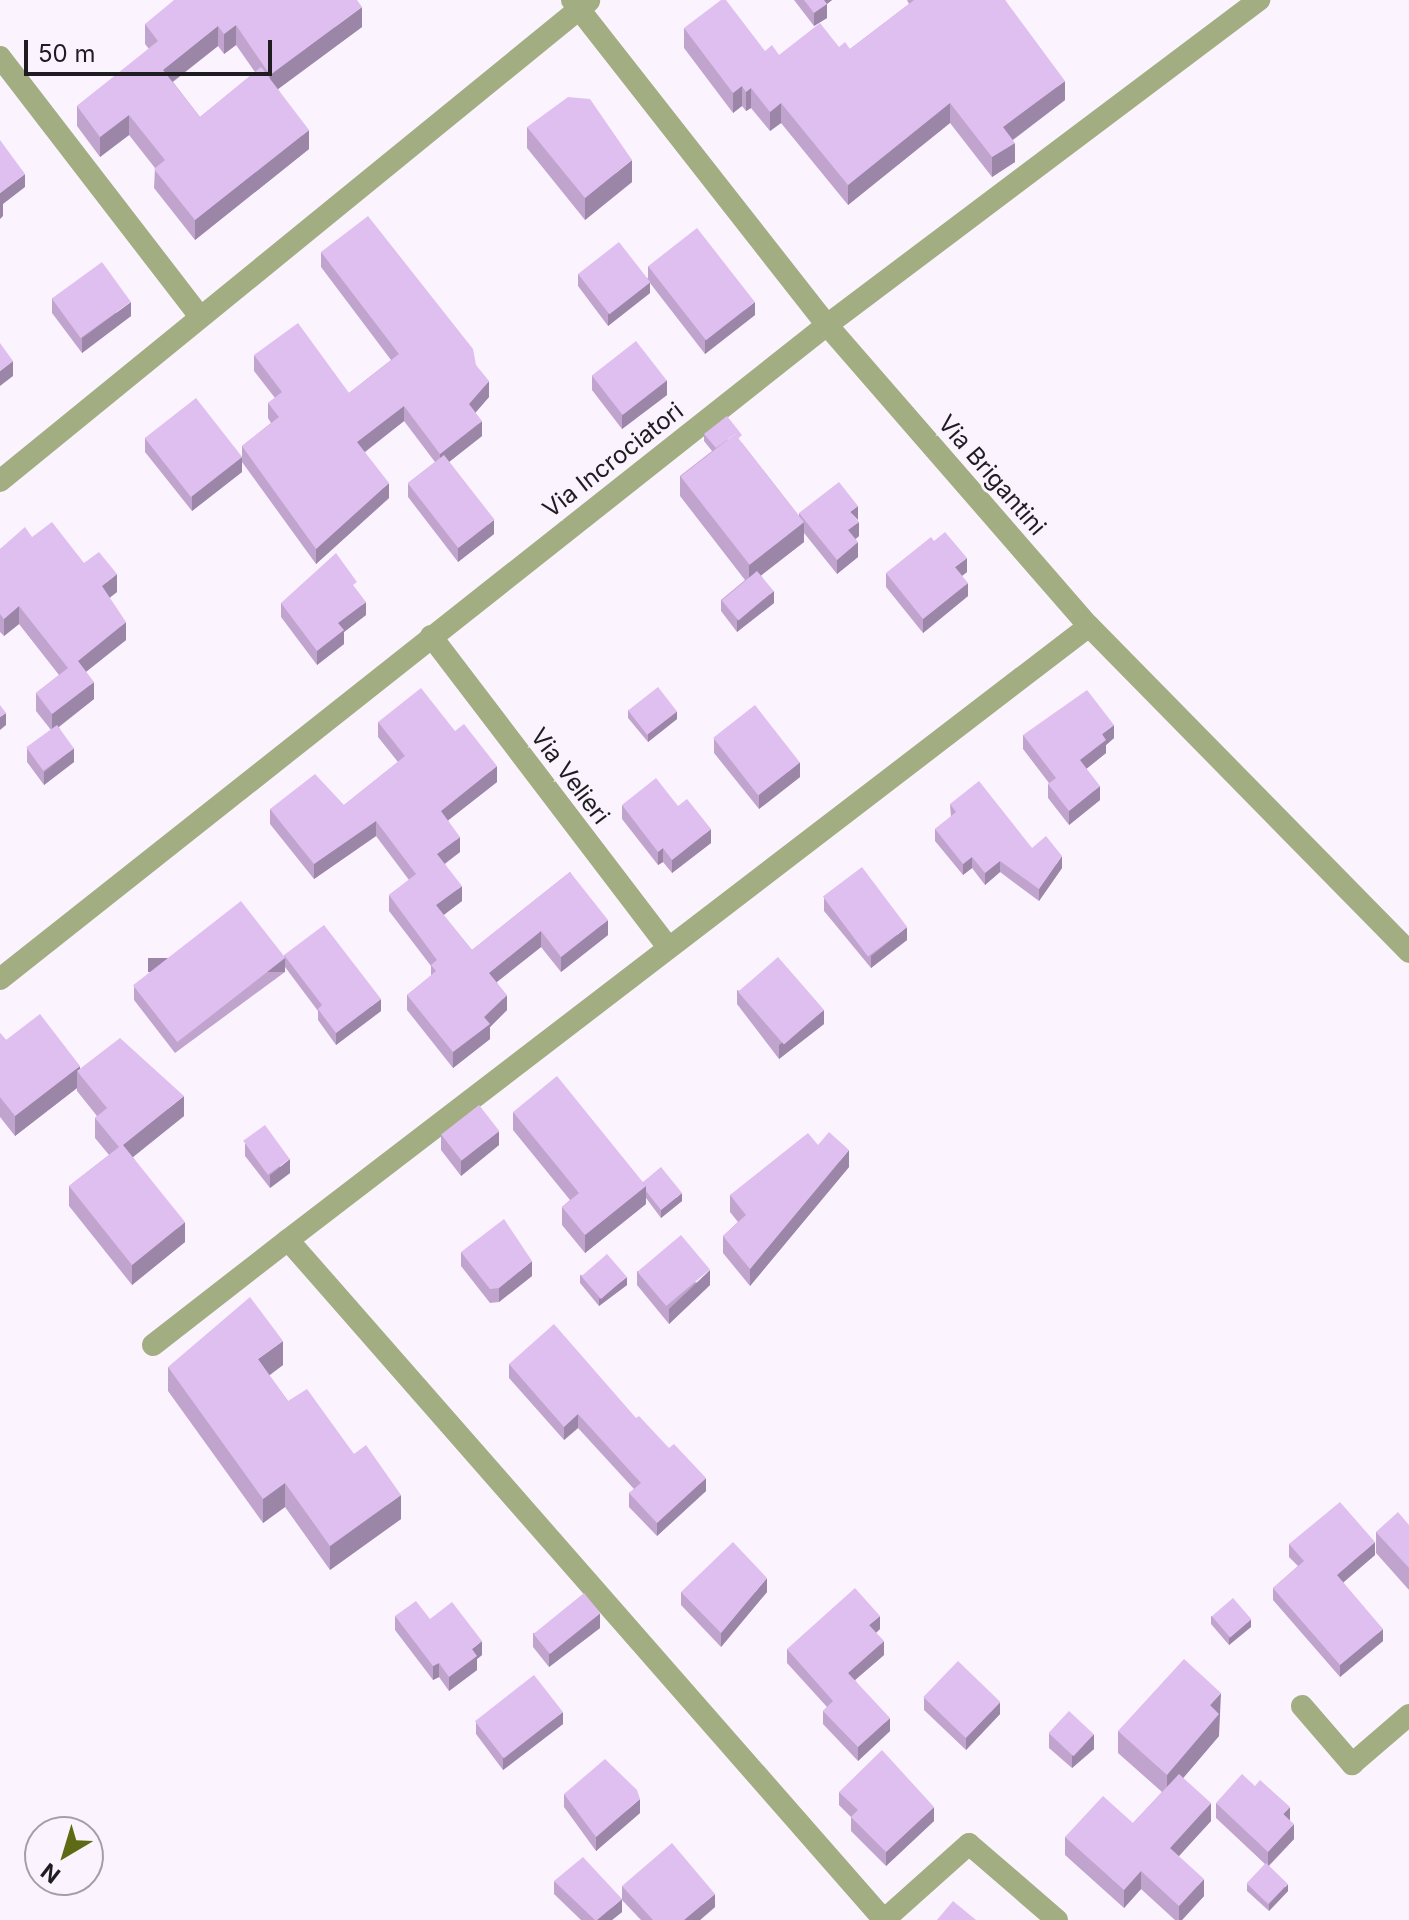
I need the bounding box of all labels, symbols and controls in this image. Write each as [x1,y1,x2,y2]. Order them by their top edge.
scale bar [28,24,276,74]
text: 50 m [38,39,96,68]
street label: Via Incrociatori [537,396,689,524]
street label: Via Brigantini [932,409,1052,541]
street label: Via Velieri [525,722,615,830]
north arrow [24,1816,104,1896]
text: N [36,1858,65,1889]

